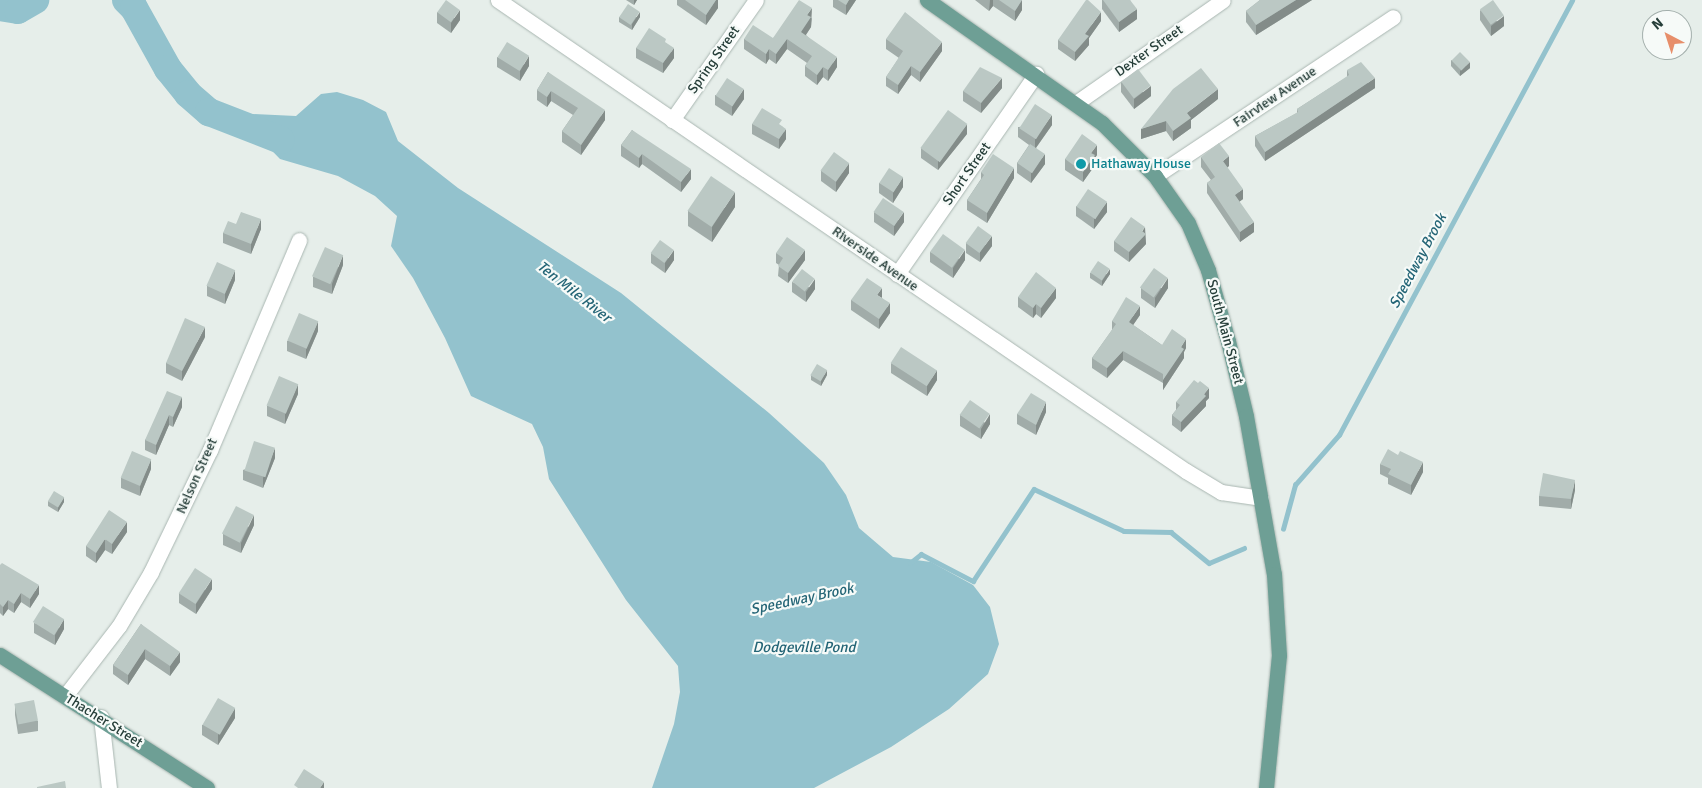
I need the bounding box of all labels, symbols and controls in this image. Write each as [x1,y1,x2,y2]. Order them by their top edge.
north arrow [1642,10,1692,60]
text: N [1648,14,1667,34]
street label: Dexter Street [1112,21,1186,81]
street label: Spring Street [684,23,744,97]
street label: Fairview Avenue [1230,63,1320,131]
street label: Short Street [939,139,995,209]
place label: Hathaway House [1091,156,1191,172]
marker: Hathaway House [1075,158,1087,170]
water label: Speedway Brook [1385,210,1451,312]
street label: Riverside Avenue [829,223,921,295]
water label: Ten Mile River [533,258,615,326]
street label: South Main Street [1203,278,1247,386]
street label: Nelson Street [173,435,221,517]
water label: Speedway Brook [749,579,855,619]
water label: Dodgeville Pond [753,639,855,657]
street label: Thacher Street [62,691,146,751]

